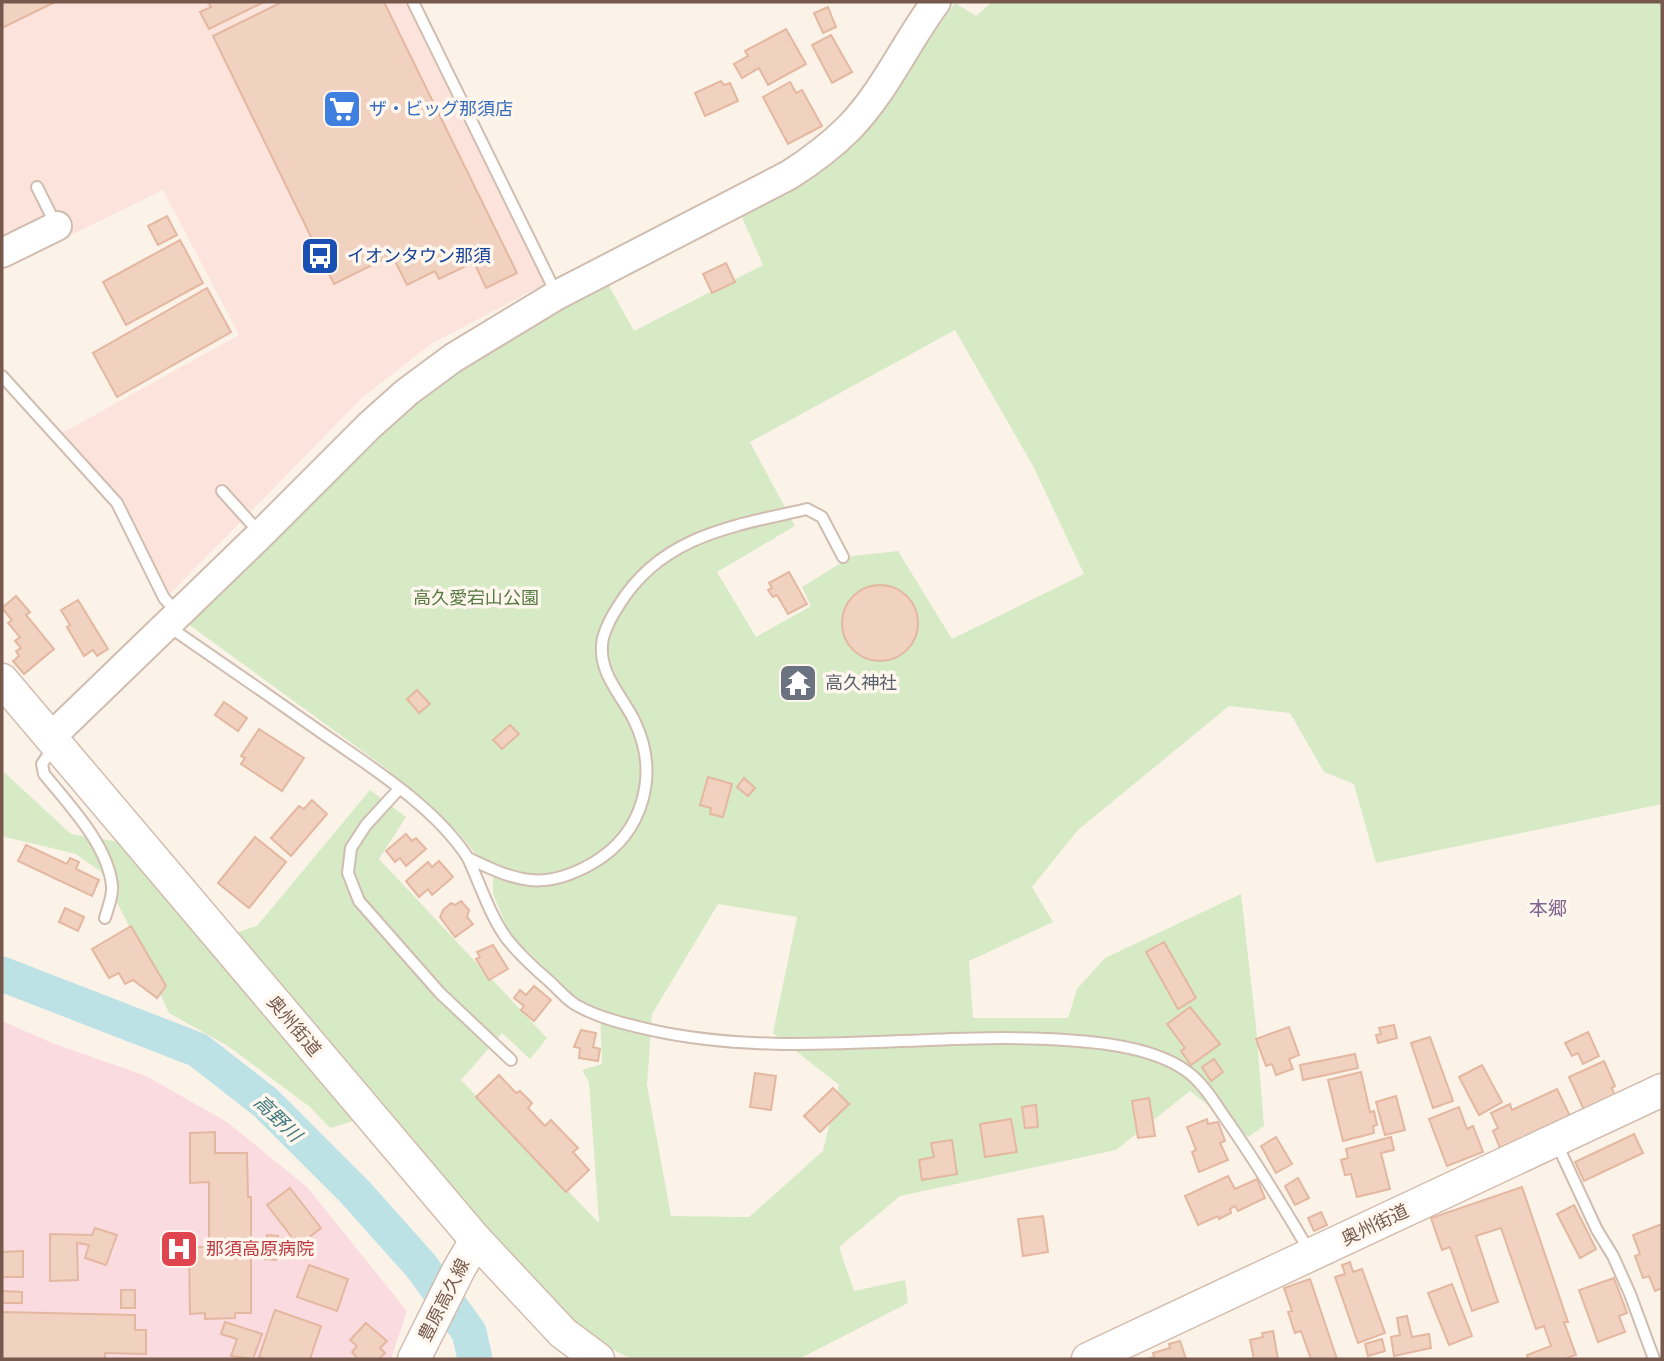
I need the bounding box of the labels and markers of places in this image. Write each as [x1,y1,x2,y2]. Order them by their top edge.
supermarket icon: ザ・ビッグ那須店 [321,88,363,130]
place label: ザ・ビッグ那須店 [369,97,513,121]
bus stop icon: イオンタウン那須 [299,235,341,277]
place label: イオンタウン那須 [347,244,491,268]
temple icon: 高久神社 [777,662,819,704]
place label: 高久神社 [825,671,897,695]
hospital icon: 那須高原病院 [158,1228,200,1270]
place label: 那須高原病院 [206,1237,314,1261]

